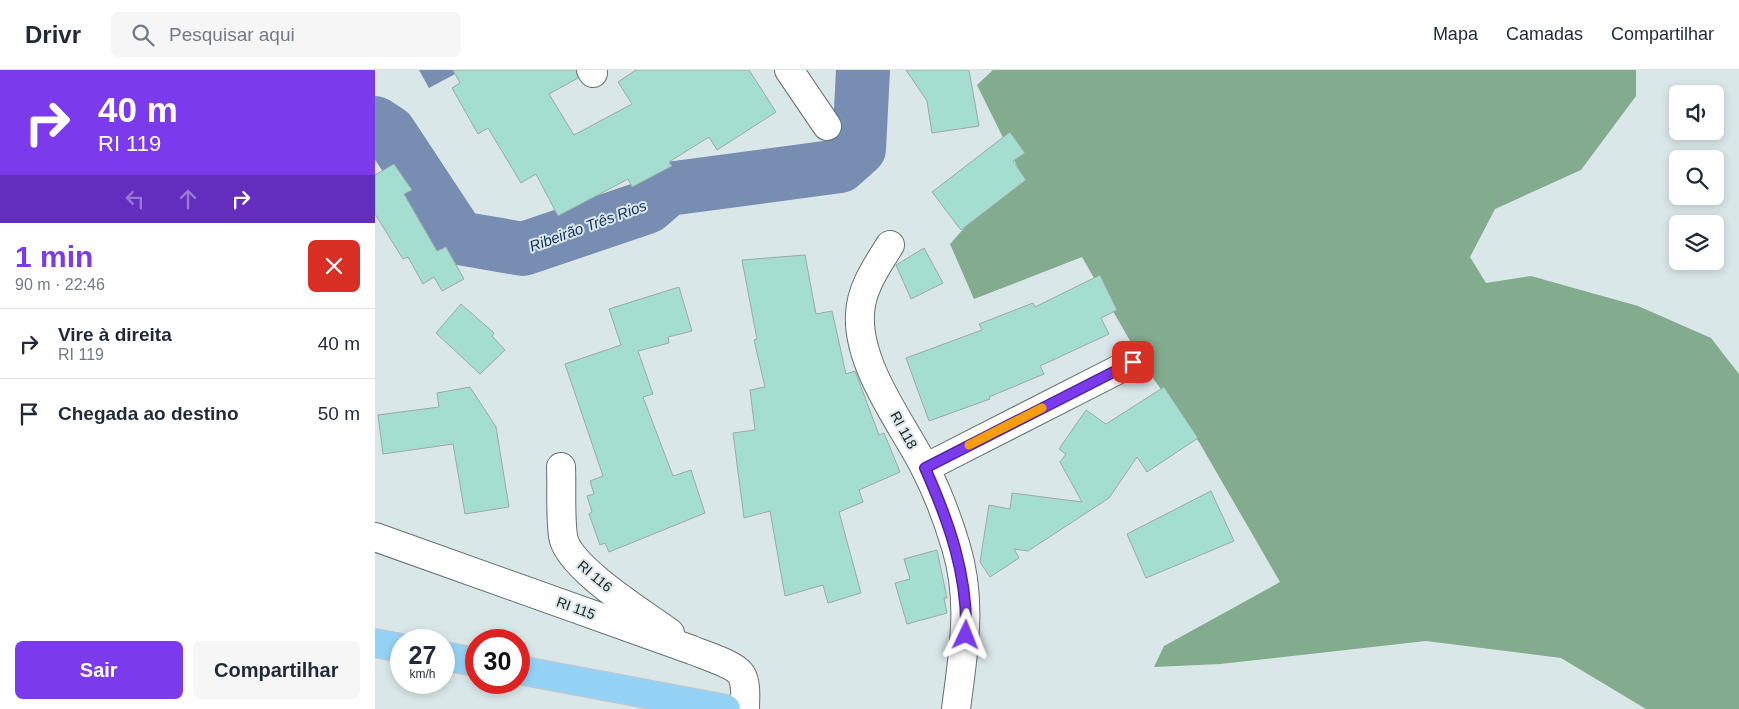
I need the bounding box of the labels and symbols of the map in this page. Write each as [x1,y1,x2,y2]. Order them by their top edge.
water label: Ribeirão Três Rios [527,196,649,255]
pin [1112,341,1154,383]
street label: RI 118 [887,409,921,452]
street label: RI 116 [574,557,616,595]
street label: RI 115 [554,594,598,622]
position arrow [939,608,991,660]
speed limit sign: 30 [465,629,530,694]

